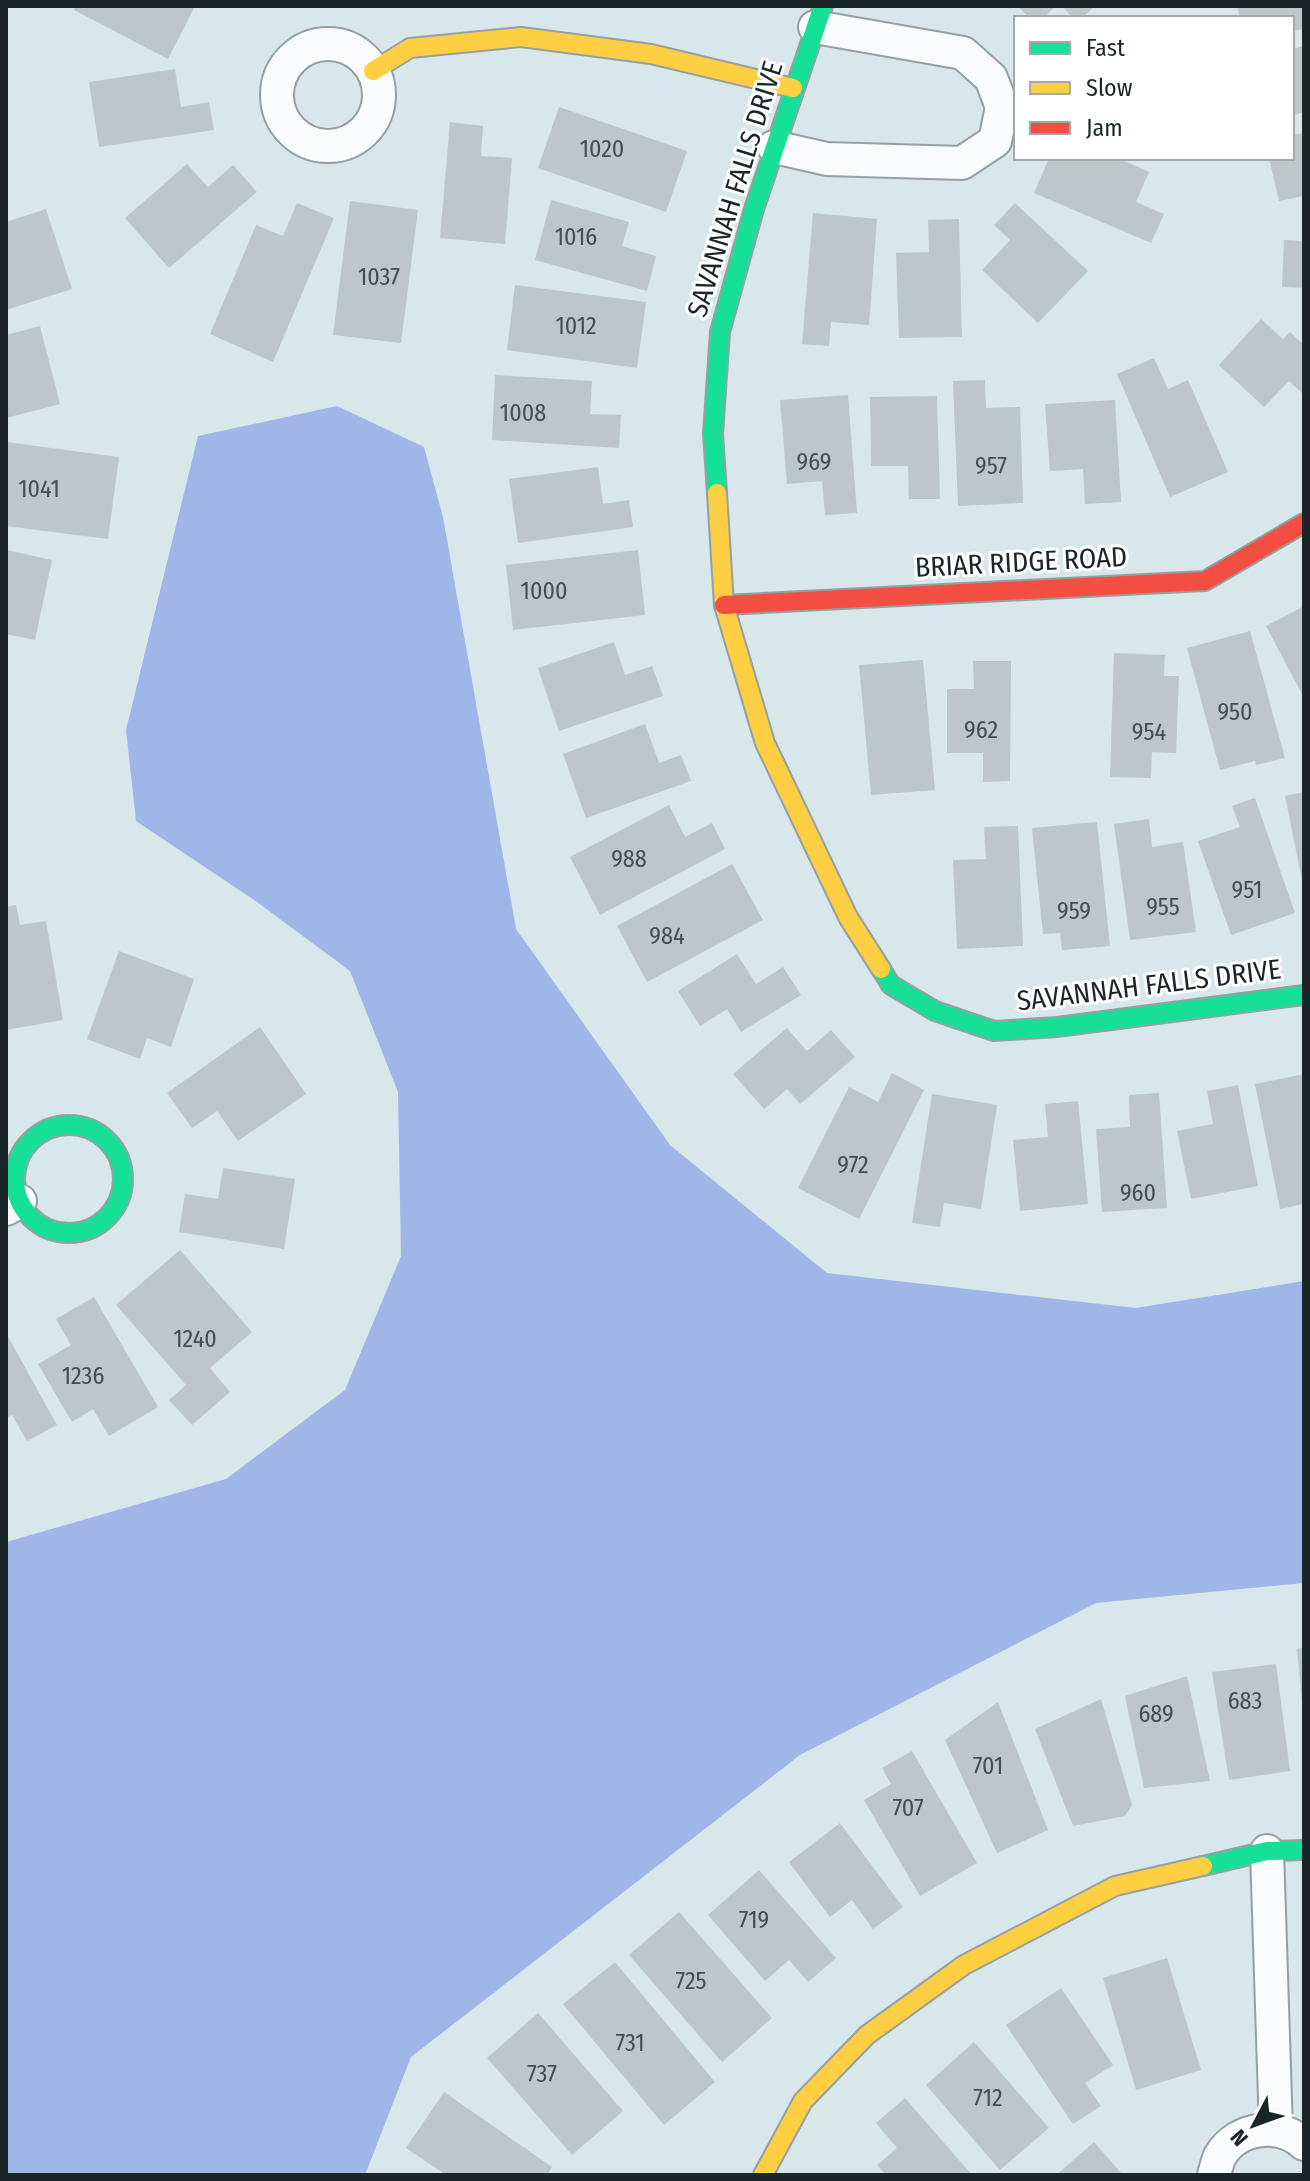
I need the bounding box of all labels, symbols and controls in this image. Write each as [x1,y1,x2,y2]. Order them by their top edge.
legend [1014,16,1294,160]
text: Fast [1086,34,1125,62]
street label: SAVANNAH FALLS DRIVE [680,57,790,321]
text: Slow [1086,74,1133,102]
text: Jam [1086,114,1123,142]
house number: 1020 [580,135,624,163]
house number: 1016 [555,223,597,251]
house number: 1037 [358,263,400,291]
house number: 1012 [555,312,597,340]
house number: 1008 [500,399,546,427]
house number: 969 [797,448,831,476]
house number: 957 [975,452,1007,480]
house number: 1041 [18,475,60,503]
street label: BRIAR RIDGE ROAD [914,540,1128,584]
house number: 1000 [521,577,567,605]
house number: 950 [1217,698,1253,726]
house number: 962 [964,716,998,744]
house number: 954 [1132,718,1166,746]
house number: 988 [611,845,647,873]
house number: 951 [1232,876,1262,904]
house number: 955 [1146,893,1180,921]
house number: 959 [1057,897,1091,925]
house number: 984 [649,922,685,950]
street label: SAVANNAH FALLS DRIVE [1015,952,1283,1018]
house number: 972 [837,1151,869,1179]
house number: 960 [1120,1179,1156,1207]
house number: 1240 [173,1325,217,1353]
house number: 1236 [62,1362,104,1390]
house number: 683 [1228,1687,1262,1715]
house number: 689 [1138,1700,1174,1728]
house number: 701 [973,1752,1003,1780]
house number: 707 [892,1794,924,1822]
house number: 719 [739,1906,769,1934]
house number: 725 [675,1967,707,1995]
house number: 731 [615,2029,645,2057]
house number: 737 [527,2060,557,2088]
house number: 712 [973,2084,1003,2112]
north arrow [1214,2085,1294,2165]
text: N [1225,2124,1254,2152]

